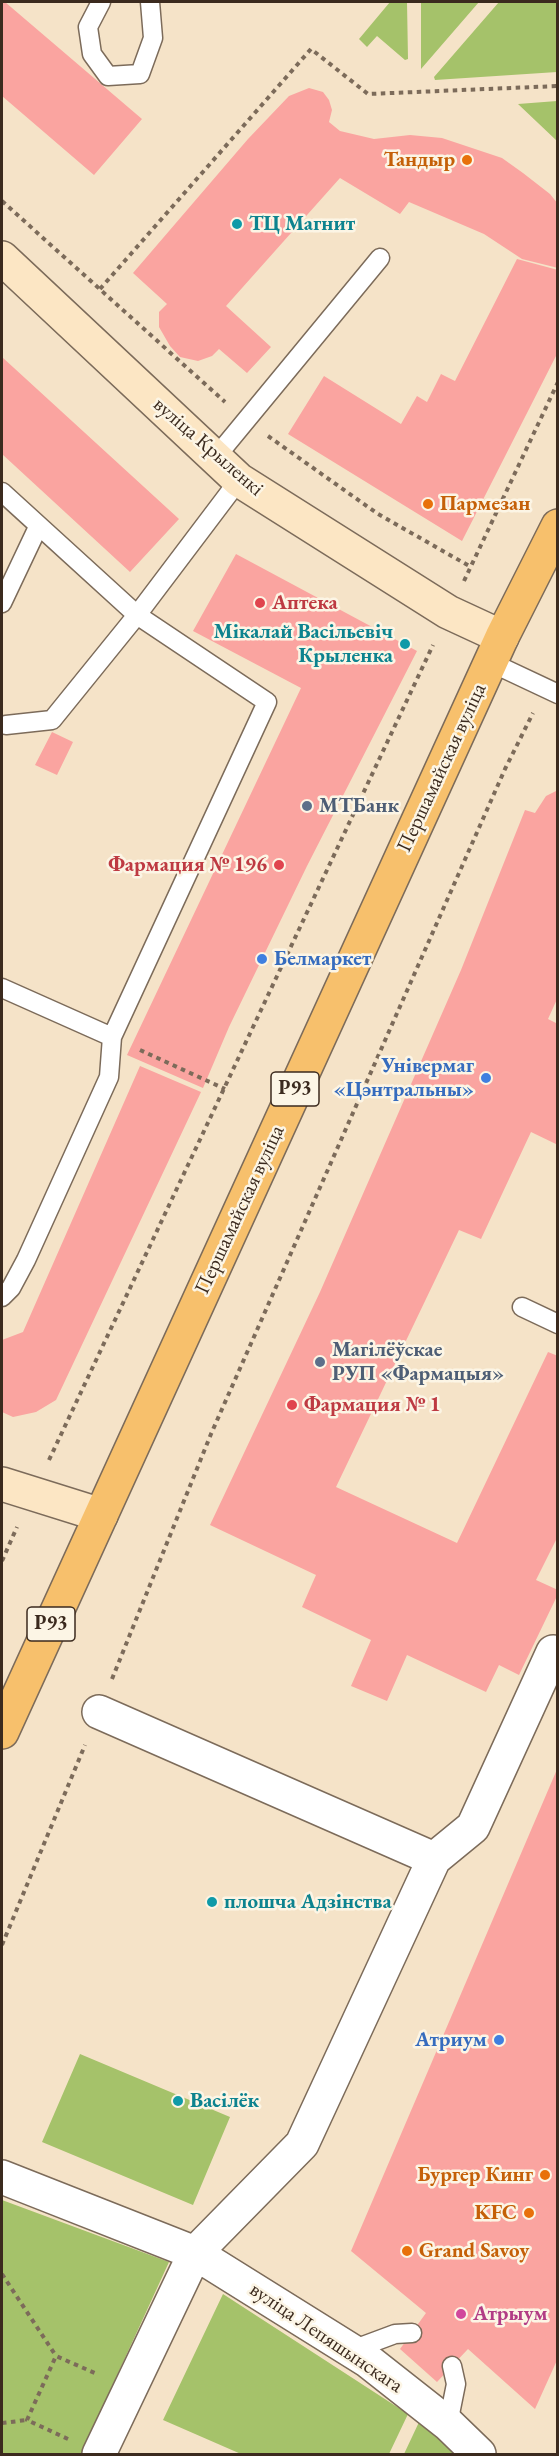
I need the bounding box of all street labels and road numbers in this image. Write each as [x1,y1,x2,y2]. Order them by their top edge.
street label: вуліца Крыленкі [148,392,268,502]
street label: Першамайская вуліца [392,679,492,857]
road number: Р93 [271,1072,319,1106]
street label: Першамайская вуліца [190,1121,290,1299]
road number: Р93 [27,1607,75,1641]
street label: вуліца Лепяшынскага [245,2277,407,2399]

